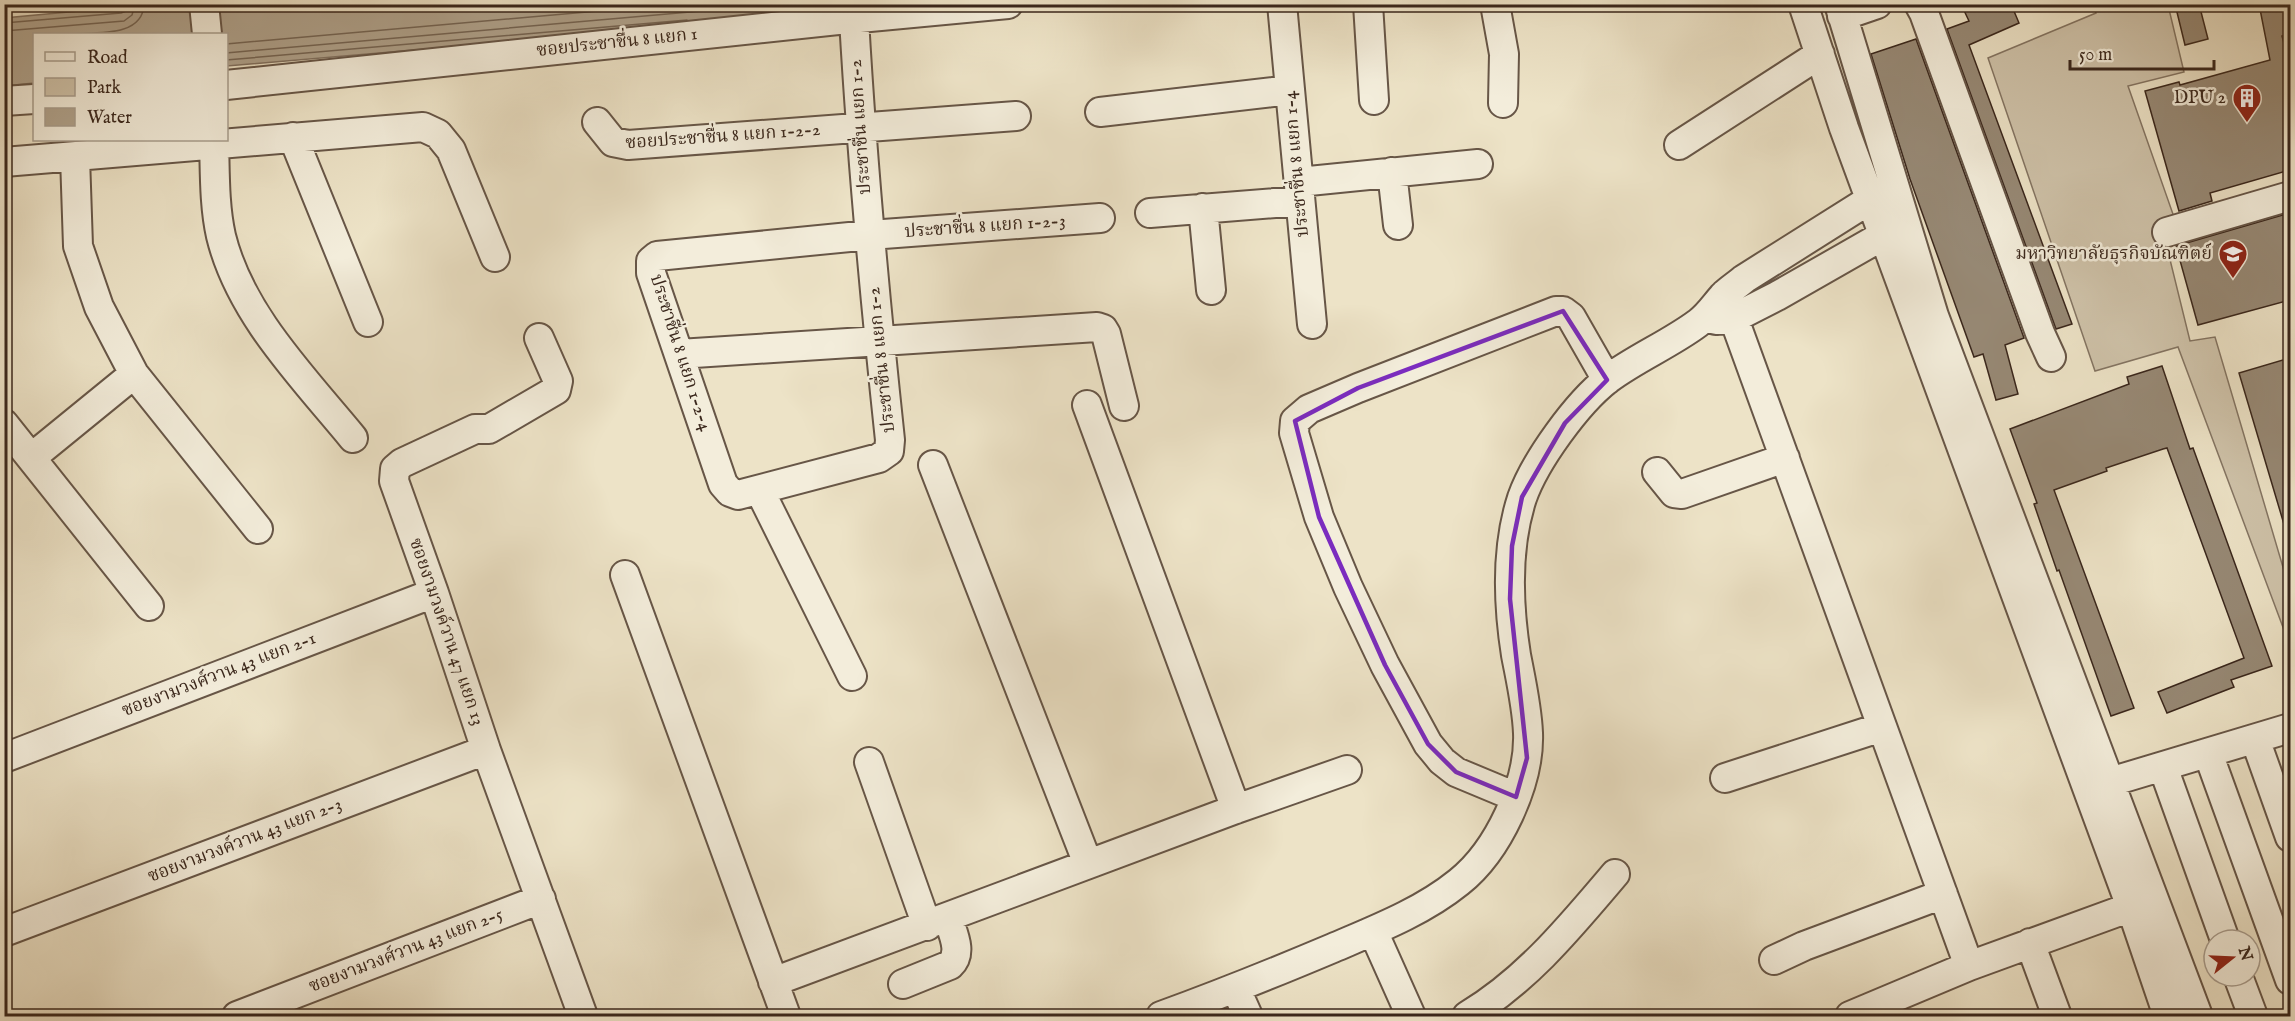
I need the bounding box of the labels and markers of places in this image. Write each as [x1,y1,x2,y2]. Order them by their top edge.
building icon: DPU 2 [2231,82,2263,124]
place label: DPU 2 [2174,87,2226,110]
school or university icon: มหาวิทยาลัยธุรกิจบัณฑิตย์ [2217,238,2249,280]
place label: มหาวิทยาลัยธุรกิจบัณฑิตย์ [2015,242,2212,266]

